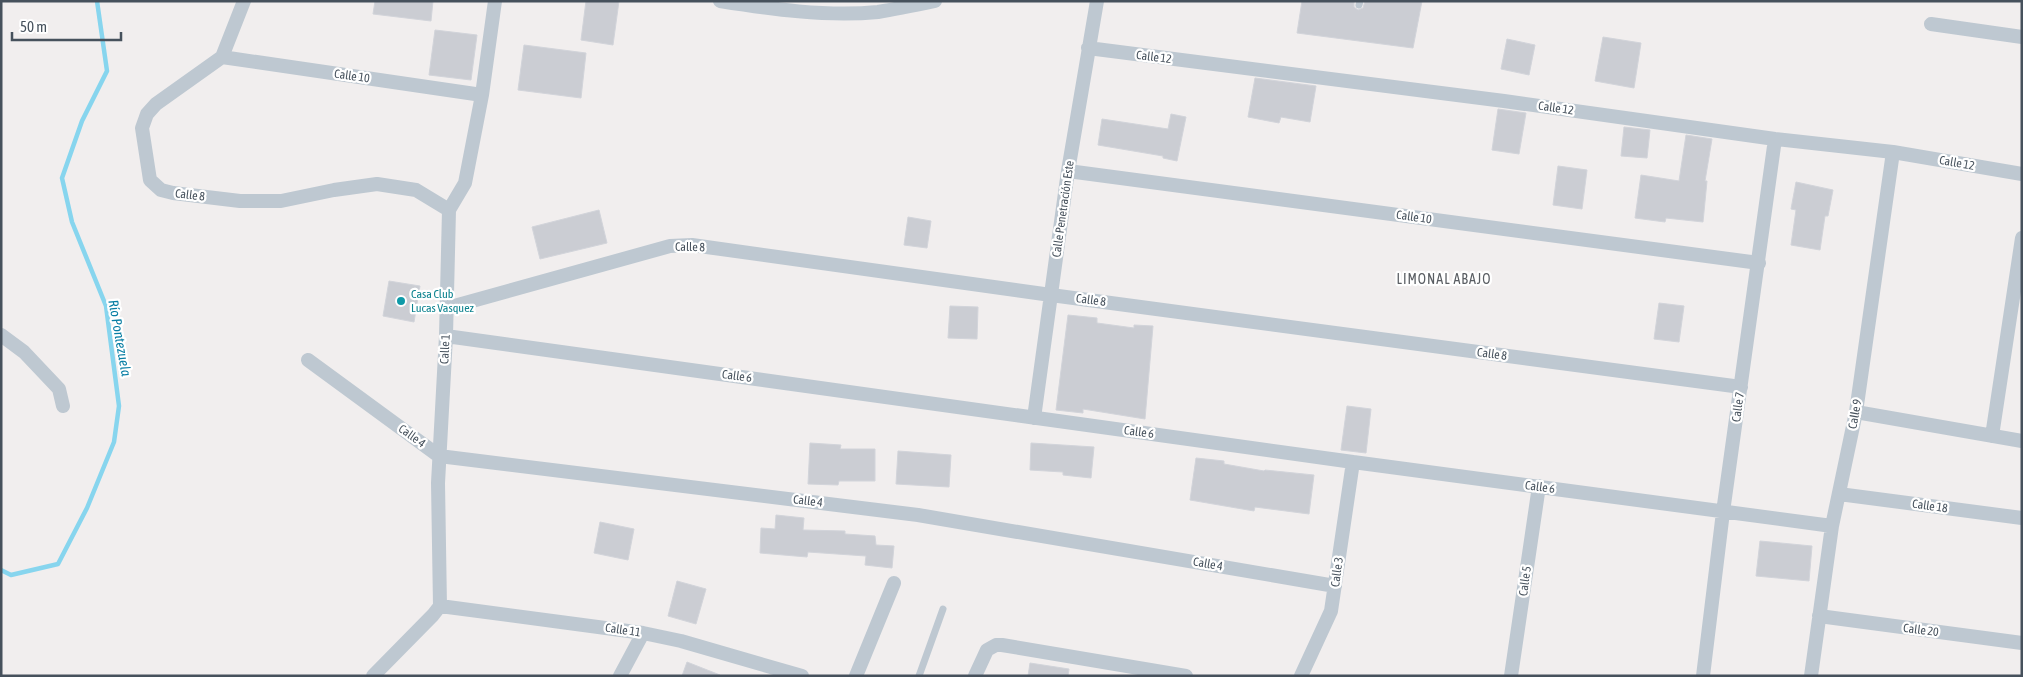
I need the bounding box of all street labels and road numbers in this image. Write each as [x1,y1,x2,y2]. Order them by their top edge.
street label: Calle 12 [1135,48,1173,66]
street label: Calle 10 [333,67,371,85]
street label: Calle 12 [1537,99,1575,117]
street label: Calle 12 [1938,153,1976,173]
street label: Calle Penetración Este [1049,160,1077,258]
street label: Calle 8 [174,186,206,204]
street label: Calle 10 [1395,208,1433,226]
street label: Calle 8 [675,240,705,254]
street label: Calle 8 [1075,291,1107,309]
street label: Calle 1 [437,333,453,364]
street label: Calle 8 [1476,345,1508,363]
street label: Calle 6 [721,367,753,385]
street label: Calle 7 [1729,391,1747,423]
street label: Calle 9 [1846,398,1865,430]
street label: Calle 4 [396,422,429,451]
street label: Calle 6 [1123,423,1155,441]
street label: Calle 6 [1524,478,1556,496]
street label: Calle 4 [792,492,824,510]
street label: Calle 18 [1911,497,1949,515]
street label: Calle 4 [1192,555,1224,574]
street label: Calle 3 [1328,556,1346,588]
street label: Calle 5 [1516,565,1534,597]
street label: Calle 11 [604,621,642,639]
street label: Calle 20 [1902,621,1940,639]

